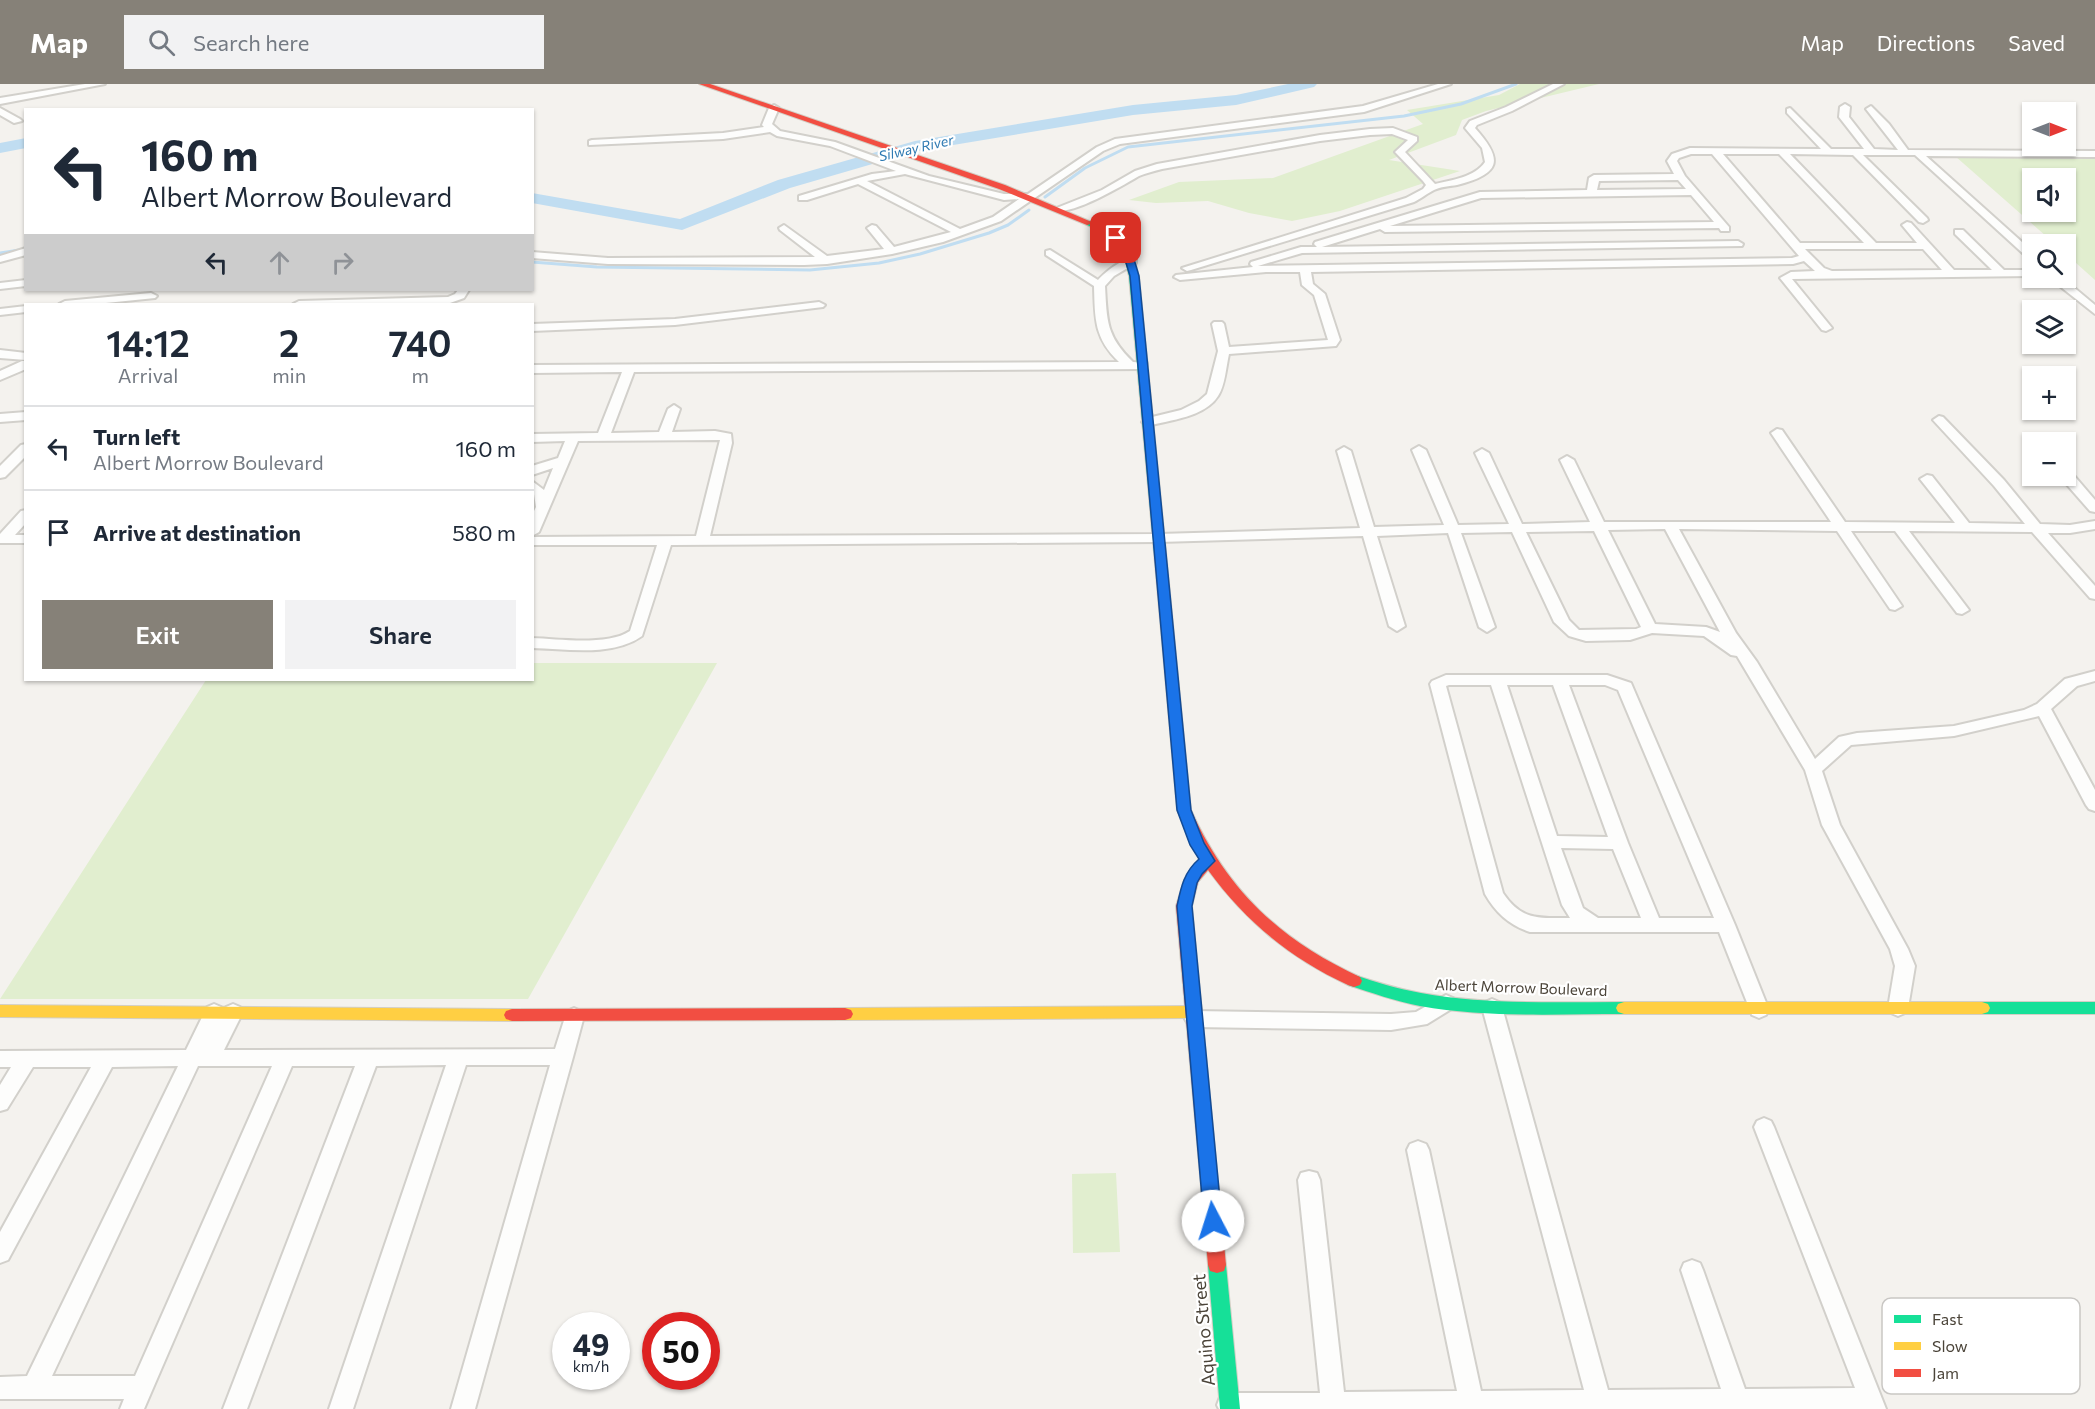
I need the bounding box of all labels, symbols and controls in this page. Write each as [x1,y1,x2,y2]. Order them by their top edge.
search box [124,15,544,69]
text: Map [30,25,88,59]
icon: search [145,26,178,59]
text: Search here [193,29,309,56]
text: Map [1801,30,1844,55]
text: Directions [1877,30,1975,55]
text: Saved [2008,30,2065,55]
north arrow [2022,102,2076,156]
map controls [2022,102,2076,486]
text: 160 m [141,128,259,180]
water label: Silway River [877,131,955,164]
icon: left [42,132,120,210]
button: sound [2022,168,2076,222]
text: Albert Morrow Boulevard [141,180,452,213]
pin [1090,212,1141,263]
icon: arrive [1099,221,1132,254]
button: search [2022,234,2076,288]
icon: left [200,246,233,279]
icon: ahead [263,246,296,279]
icon: right [326,246,359,279]
button: layers [2022,300,2076,354]
text: 14:12 [106,320,190,364]
text: 2 [279,320,299,364]
text: 740 [389,320,452,364]
text: Arrival [118,363,178,387]
text: min [272,363,306,387]
text: m [411,363,429,387]
button: + [2022,366,2076,420]
text: Turn left [93,423,180,450]
icon: left [42,432,75,465]
button: − [2022,432,2076,486]
text: 160 m [455,435,516,462]
text: Albert Morrow Boulevard [93,450,324,474]
icon: arrive [42,516,75,549]
text: Arrive at destination [93,519,301,546]
text: 580 m [452,519,516,546]
button: Exit [42,600,273,669]
button: Share [285,600,516,669]
street label: Albert Morrow Boulevard [1434,975,1608,999]
position arrow [1181,1189,1245,1253]
street label: Aquino Street [1187,1273,1219,1387]
legend [1882,1298,2080,1394]
text: Fast [1932,1309,1963,1328]
speed limit sign: 50 [642,1312,720,1390]
text: 49 [573,1325,609,1362]
text: Slow [1932,1336,1968,1355]
text: km/h [573,1357,609,1375]
text: Jam [1932,1363,1959,1382]

